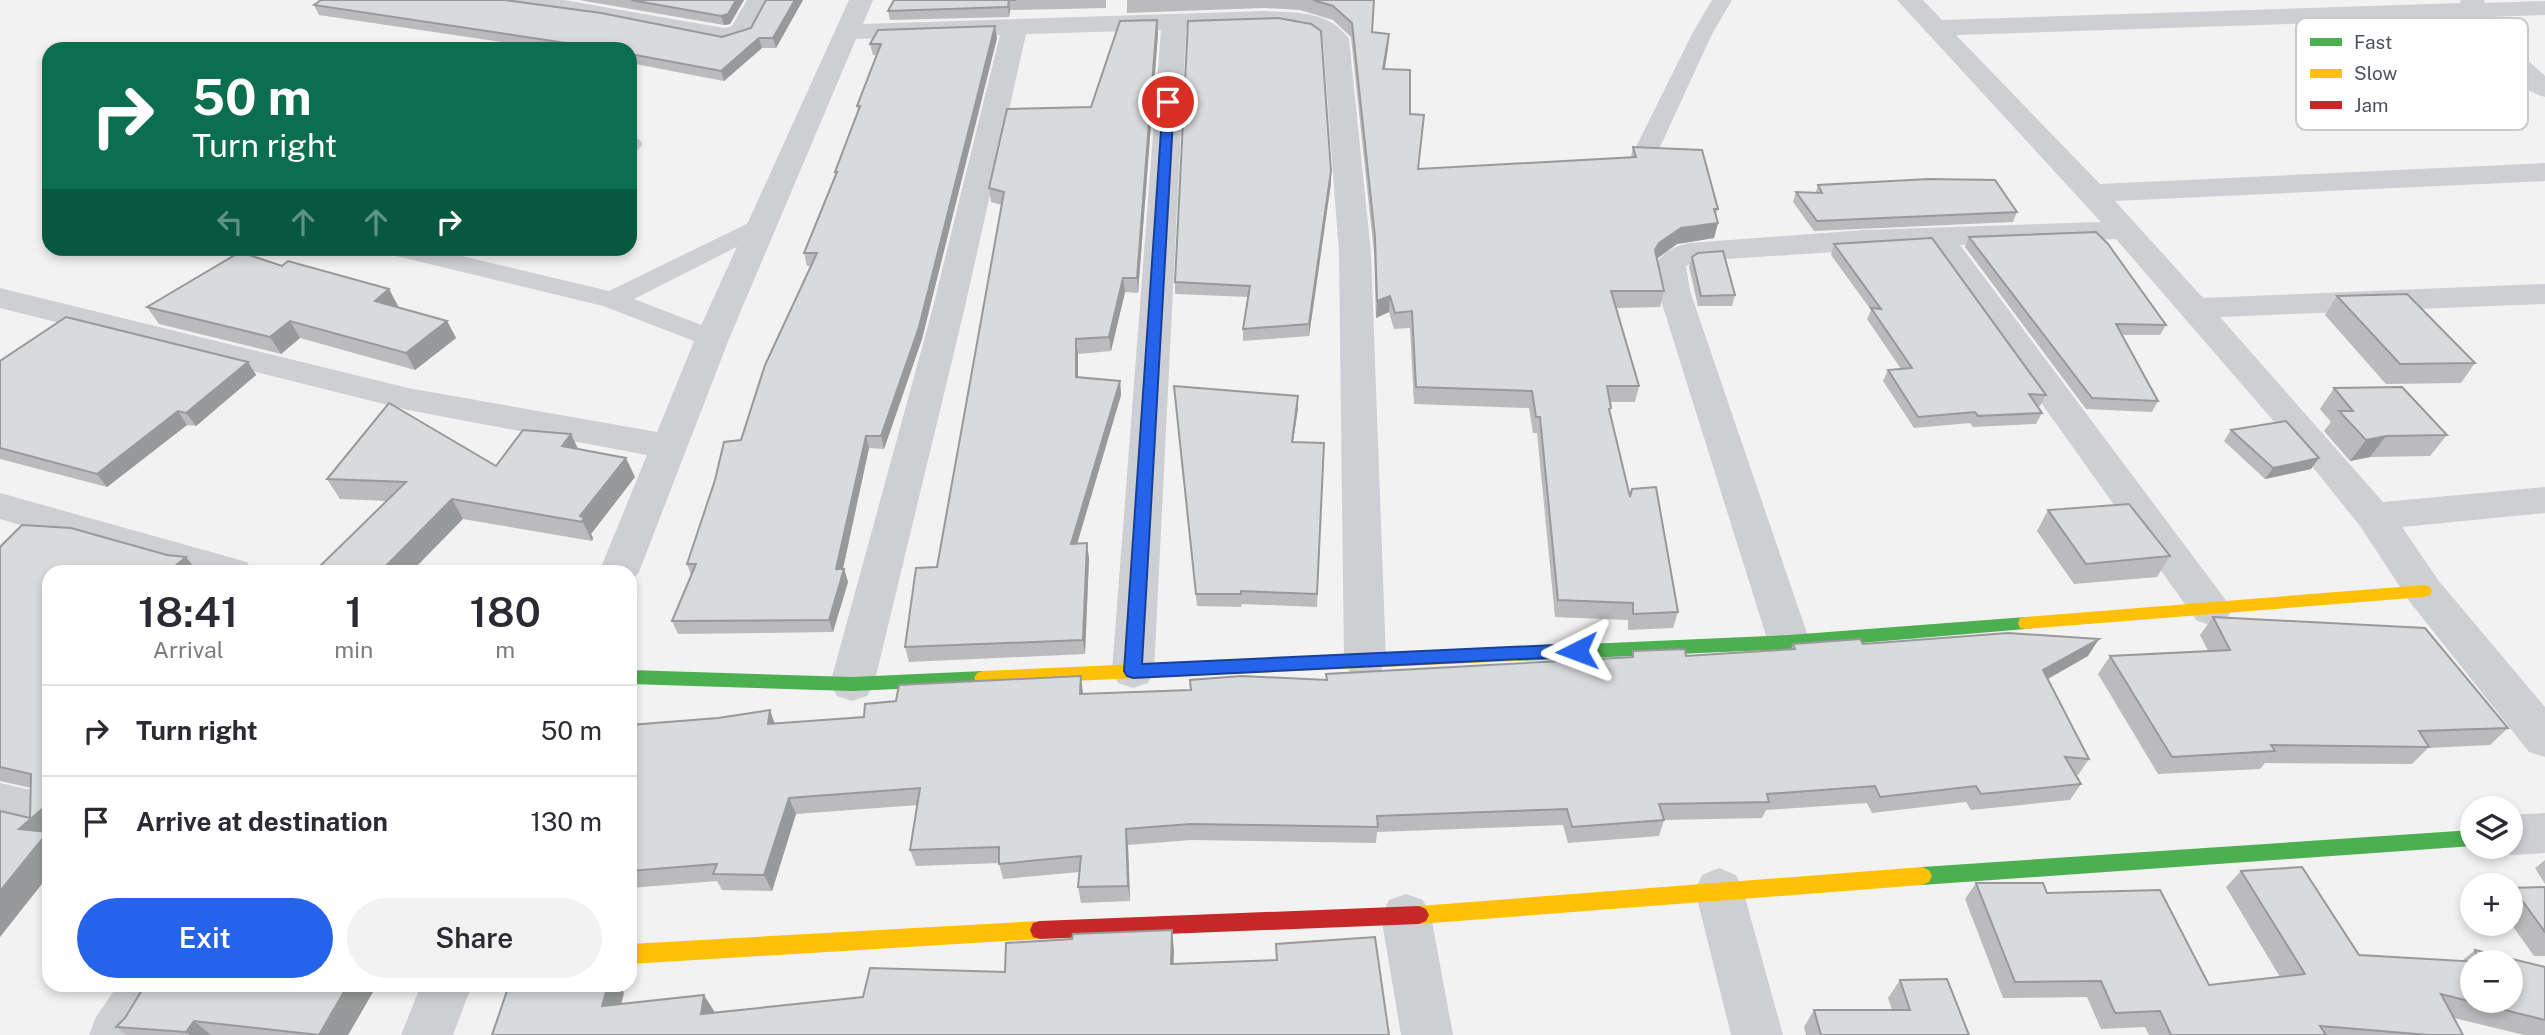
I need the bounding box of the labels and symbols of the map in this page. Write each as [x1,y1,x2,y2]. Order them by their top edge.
legend [2296,18,2528,130]
text: Fast [2354,31,2392,53]
text: Slow [2354,62,2398,84]
pin [1138,72,1198,132]
text: Jam [2354,94,2388,116]
position arrow [1540,614,1614,688]

